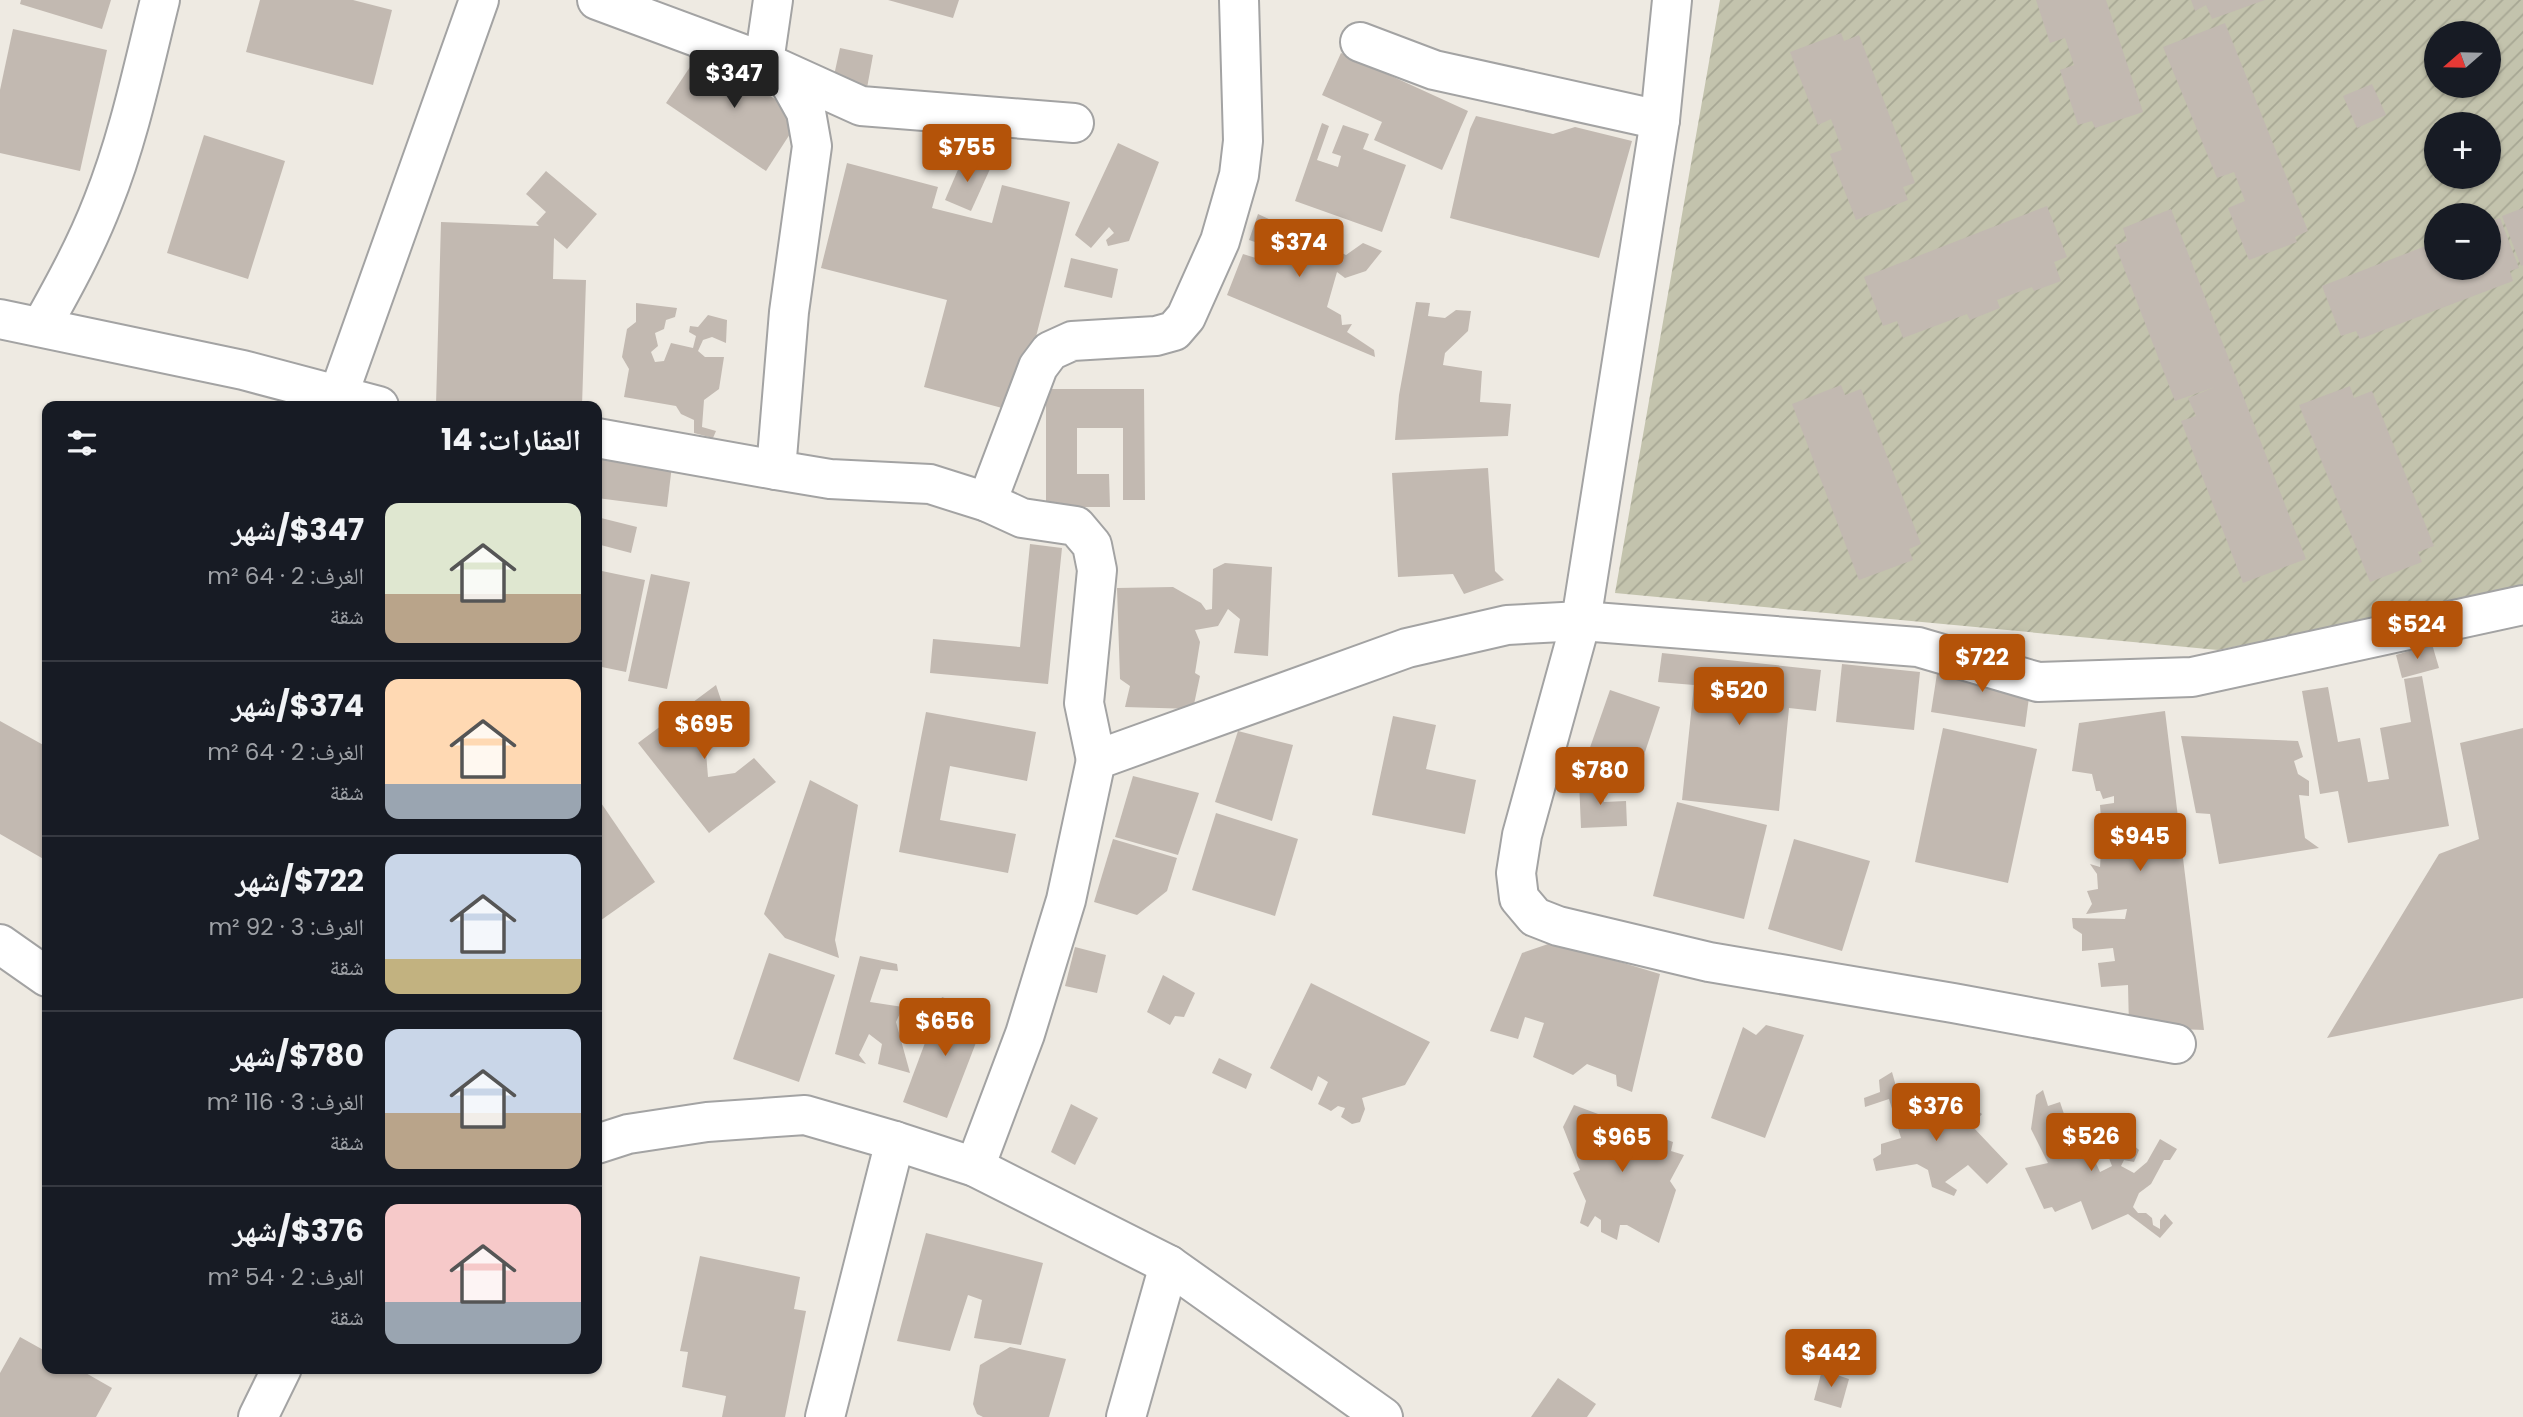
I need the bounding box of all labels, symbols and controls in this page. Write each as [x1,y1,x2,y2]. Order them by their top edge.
north arrow [2424,21,2501,98]
map controls [2424,21,2501,280]
pin: $347 [693,50,775,110]
text: $347 [706,57,762,89]
button: + [2424,112,2501,189]
pin: $755 [926,124,1008,184]
text: $755 [938,131,996,163]
button: − [2424,203,2501,280]
pin: $374 [1258,219,1340,279]
text: $374 [1271,226,1327,258]
text: العقارات: 14 [441,418,581,461]
icon: filters [63,424,101,462]
text: $347/شهر [231,508,364,551]
icon: home [441,531,525,615]
text: الغرف: 2 · 64 m² [207,560,364,592]
text: شقة [330,600,364,632]
pin: $524 [2376,602,2458,661]
text: $524 [2388,608,2446,640]
pin: $722 [1941,634,2023,694]
text: $722 [1955,641,2009,673]
pin: $520 [1698,668,1780,727]
text: $520 [1710,674,1768,706]
text: $374/شهر [231,684,364,727]
pin: $695 [663,702,745,761]
icon: home [441,707,525,791]
text: $695 [675,708,733,740]
text: الغرف: 2 · 64 m² [207,736,364,768]
pin: $780 [1559,748,1641,807]
text: $780 [1571,754,1629,786]
text: شقة [330,776,364,808]
pin: $945 [2099,814,2181,873]
text: $945 [2110,820,2170,852]
text: $722/شهر [236,859,364,902]
icon: home [441,882,525,966]
text: الغرف: 3 · 92 m² [208,911,364,943]
text: شقة [330,951,364,983]
pin: $656 [904,998,986,1058]
text: $656 [915,1005,975,1037]
text: $780/شهر [231,1034,364,1077]
icon: home [441,1057,525,1141]
pin: $376 [1895,1084,1977,1143]
text: الغرف: 3 · 116 m² [207,1086,364,1118]
text: $376 [1908,1090,1964,1122]
pin: $965 [1581,1114,1663,1174]
pin: $526 [2050,1114,2132,1173]
text: $526 [2062,1120,2120,1152]
text: $965 [1593,1121,1651,1153]
text: شقة [330,1126,364,1158]
text: $376/شهر [233,1209,364,1252]
icon: home [441,1232,525,1316]
text: الغرف: 2 · 54 m² [208,1261,364,1293]
text: شقة [330,1301,364,1333]
pin: $442 [1790,1330,1872,1389]
text: $442 [1801,1336,1861,1368]

